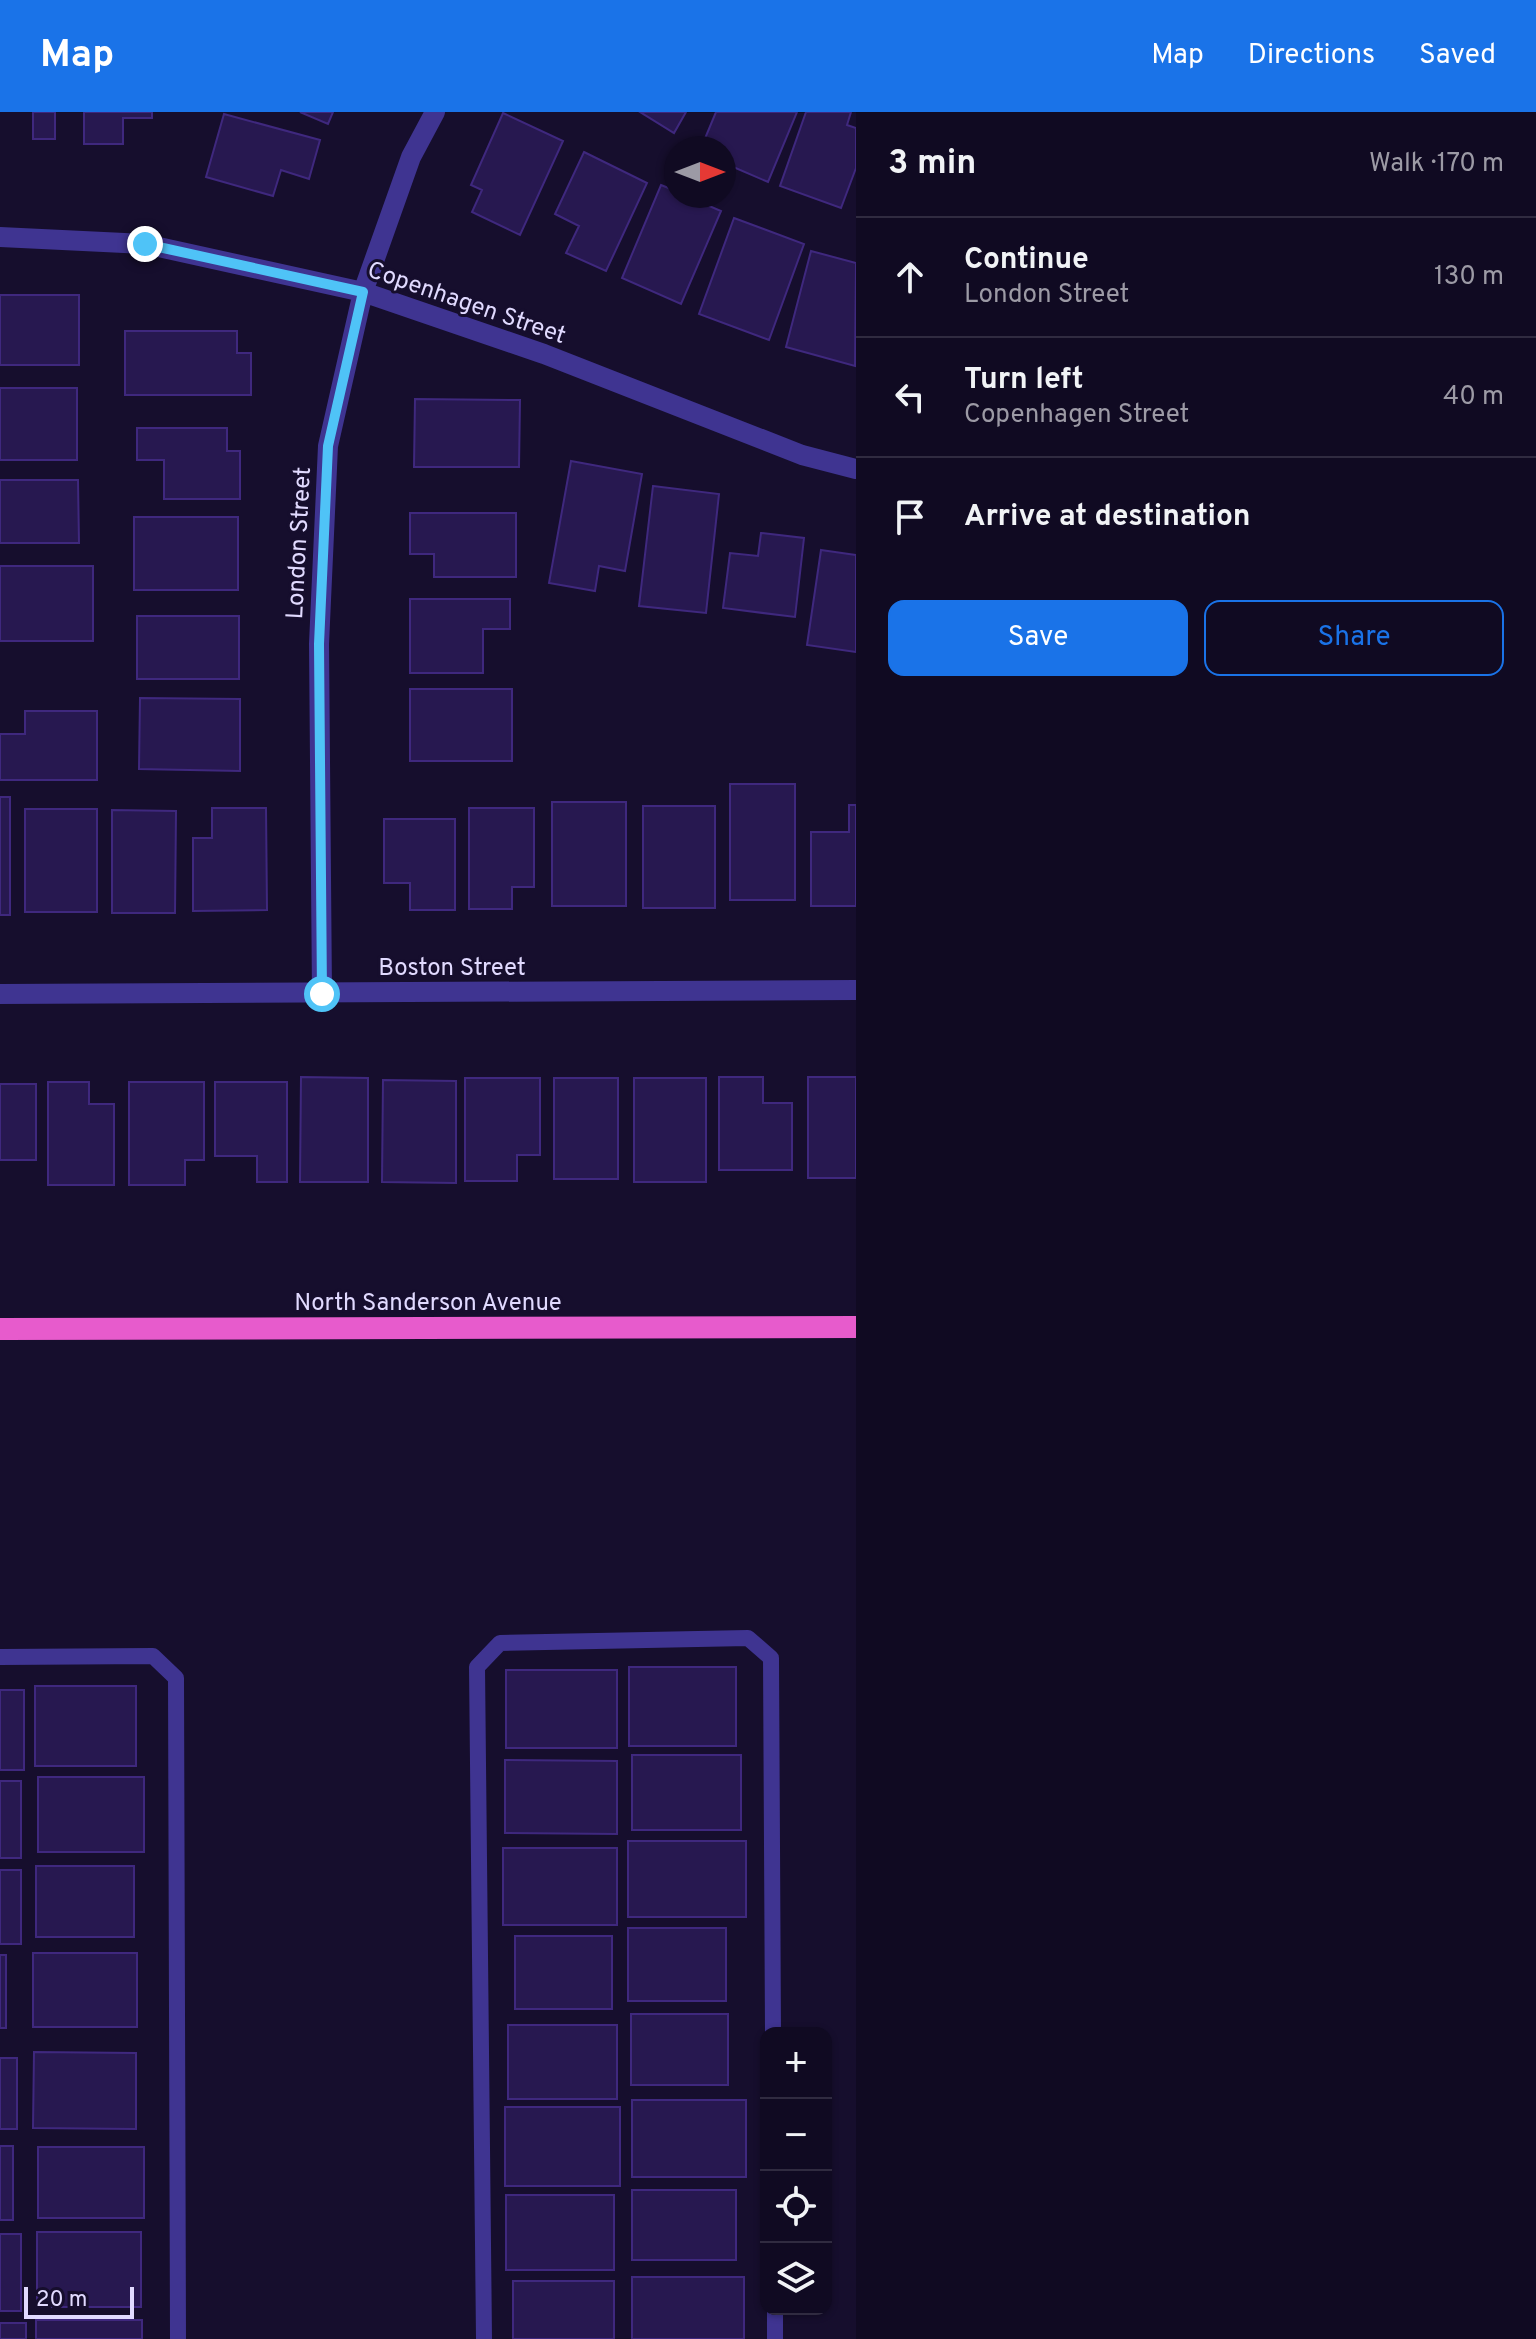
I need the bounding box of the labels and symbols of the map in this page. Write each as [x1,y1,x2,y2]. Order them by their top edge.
north arrow [664,136,736,208]
route end [127,226,163,262]
street label: Copenhagen Street [363,256,570,352]
street label: London Street [281,466,319,620]
street label: Boston Street [378,954,526,984]
route start [304,976,340,1012]
street label: North Sanderson Avenue [294,1289,562,1319]
scale bar [24,2283,134,2319]

